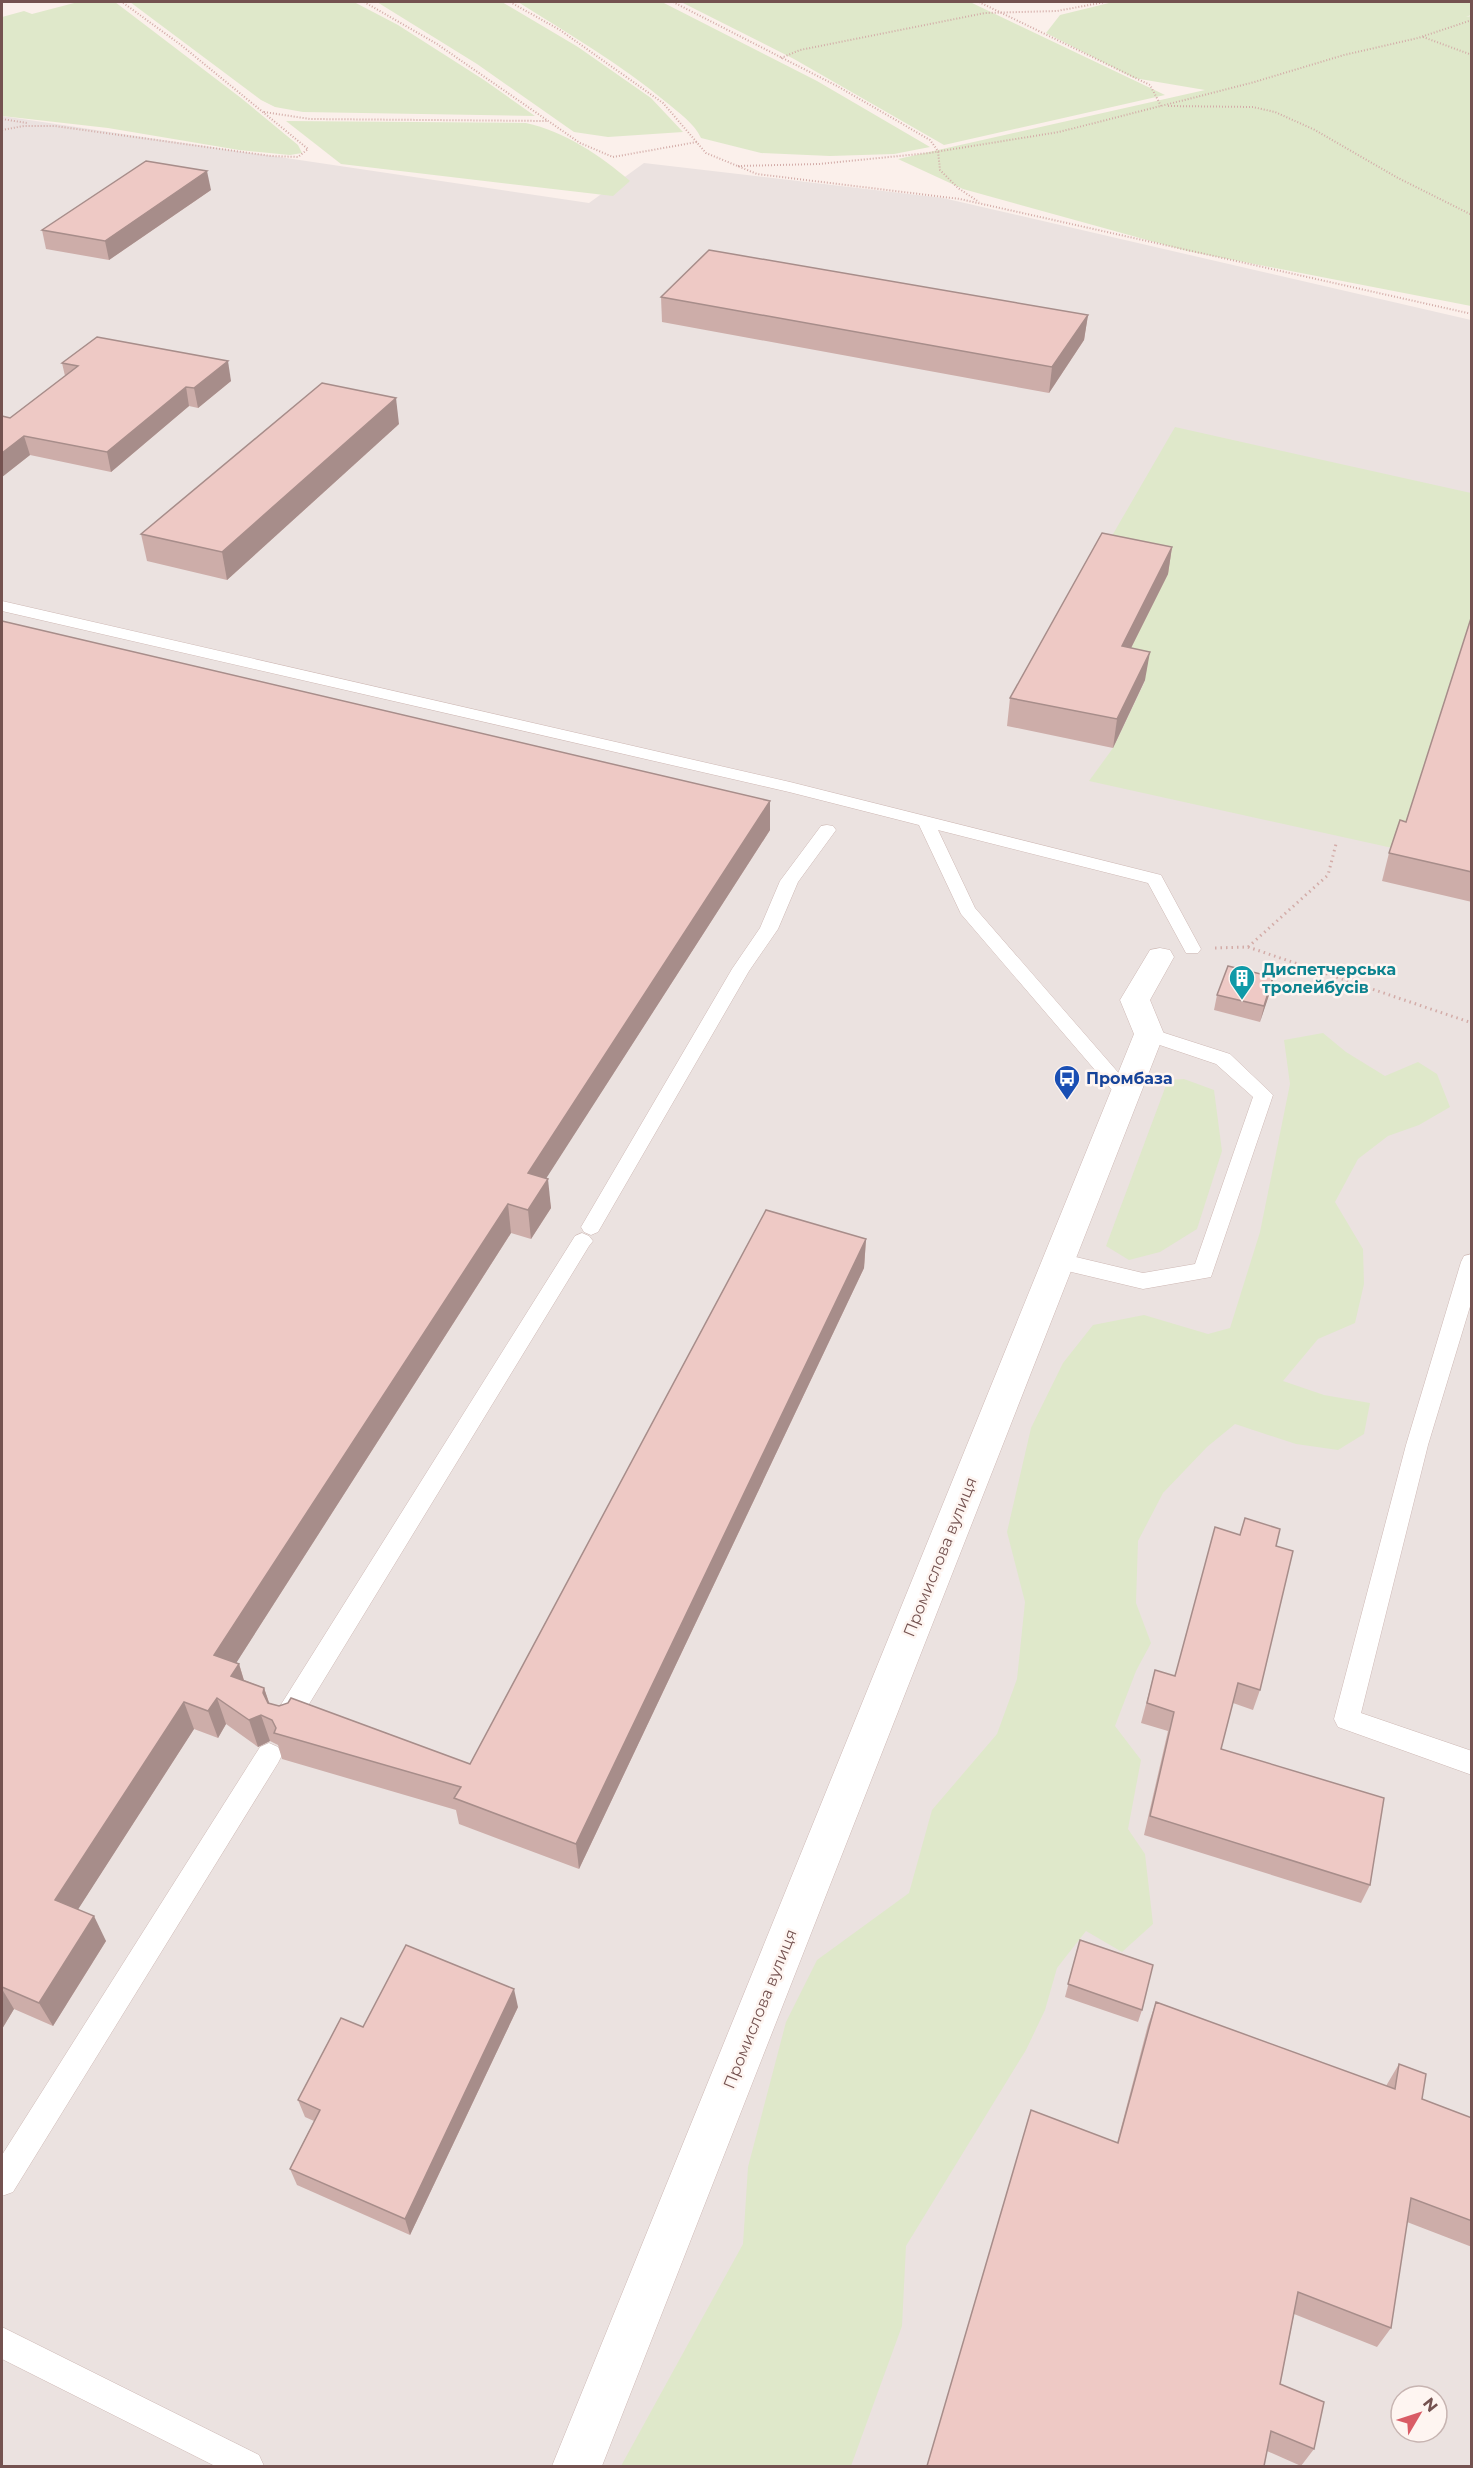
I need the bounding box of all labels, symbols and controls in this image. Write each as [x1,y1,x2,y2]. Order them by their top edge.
place label: Диспетчерська тролейбусів [1262,960,1396,997]
building icon: Диспетчерська тролейбусів [1227,963,1257,1001]
bus stop icon: Промбаза [1052,1063,1082,1101]
place label: Промбаза [1086,1069,1173,1088]
street label: Промислова вулиця [899,1474,981,1640]
street label: Промислова вулиця [719,1926,801,2092]
north arrow [1389,2384,1449,2444]
text: N [1419,2394,1442,2416]

